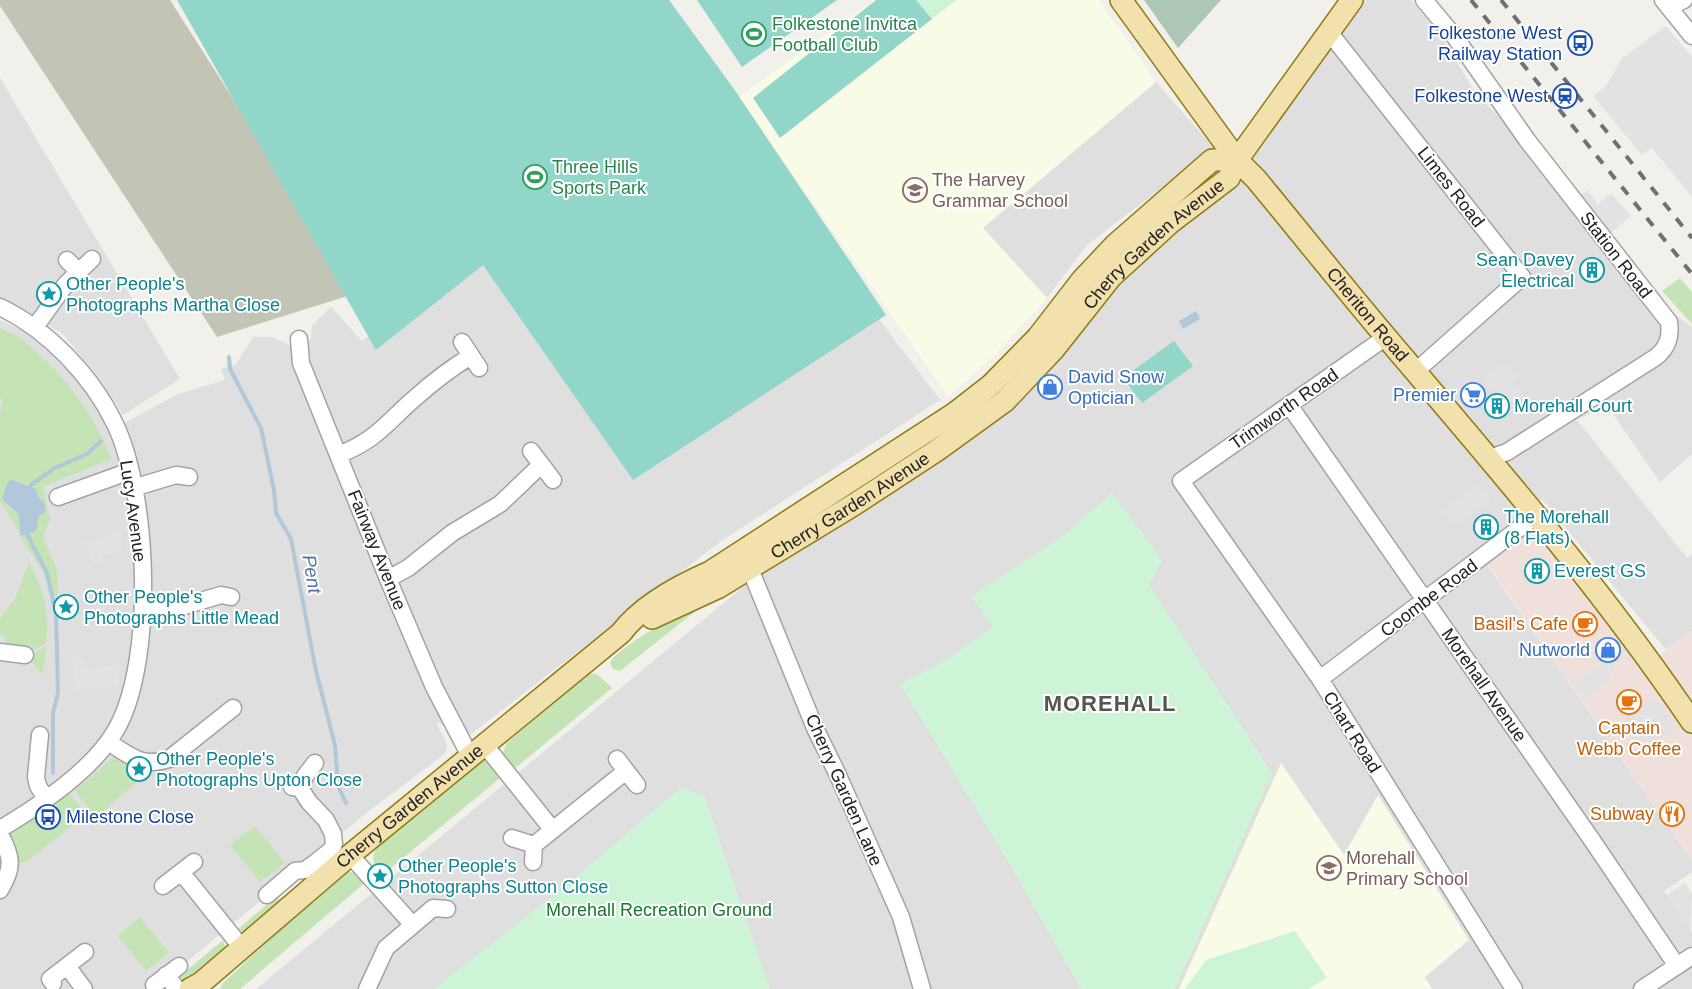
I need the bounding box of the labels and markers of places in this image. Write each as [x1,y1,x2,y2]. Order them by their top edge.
place label: Folkestone Invitca Football Club [772,14,918,55]
sports icon: Folkestone Invitca Football Club [741,21,767,47]
place label: Folkestone West Railway Station [1428,23,1562,64]
bus stop icon: Folkestone West Railway Station [1567,30,1593,56]
station icon: Folkestone West [1552,83,1578,109]
place label: Folkestone West [1414,86,1548,106]
place label: Three Hills Sports Park [552,157,647,198]
sports icon: Three Hills Sports Park [522,164,548,190]
place label: The Harvey Grammar School [932,170,1068,211]
school or university icon: The Harvey Grammar School [902,177,928,203]
place label: Sean Davey Electrical [1476,250,1574,291]
building icon: Sean Davey Electrical [1579,257,1605,283]
place label: Other People's Photographs Martha Close [66,274,280,315]
place icon: Other People's Photographs Martha Close [36,281,62,307]
place label: David Snow Optician [1068,367,1165,408]
shop icon: David Snow Optician [1037,374,1063,400]
supermarket icon: Premier [1460,382,1486,408]
place label: Premier [1393,385,1456,405]
building icon: Morehall Court [1484,393,1510,419]
place label: Morehall Court [1514,396,1632,416]
place label: The Morehall (8 Flats) [1504,507,1609,548]
building icon: The Morehall (8 Flats) [1473,514,1499,540]
building icon: Everest GS [1524,558,1550,584]
place label: Everest GS [1554,561,1646,581]
place label: Other People's Photographs Little Mead [84,587,279,628]
place icon: Other People's Photographs Little Mead [53,594,79,620]
cafe icon: Basil's Cafe [1572,611,1598,637]
place label: Basil's Cafe [1474,614,1568,634]
shop icon: Nutworld [1595,637,1621,663]
place label: Nutworld [1519,640,1590,660]
cafe icon: Captain Webb Coffee [1616,689,1642,715]
place label: Captain Webb Coffee [1577,718,1681,759]
place label: Other People's Photographs Upton Close [156,749,362,790]
place icon: Other People's Photographs Upton Close [126,756,152,782]
restaurant icon: Subway [1659,801,1685,827]
bus stop icon: Milestone Close [35,804,61,830]
place label: Subway [1590,804,1654,824]
place label: Milestone Close [66,807,194,827]
place label: Morehall Primary School [1346,848,1468,889]
school or university icon: Morehall Primary School [1316,855,1342,881]
place label: Other People's Photographs Sutton Close [398,856,608,897]
place icon: Other People's Photographs Sutton Close [367,863,393,889]

